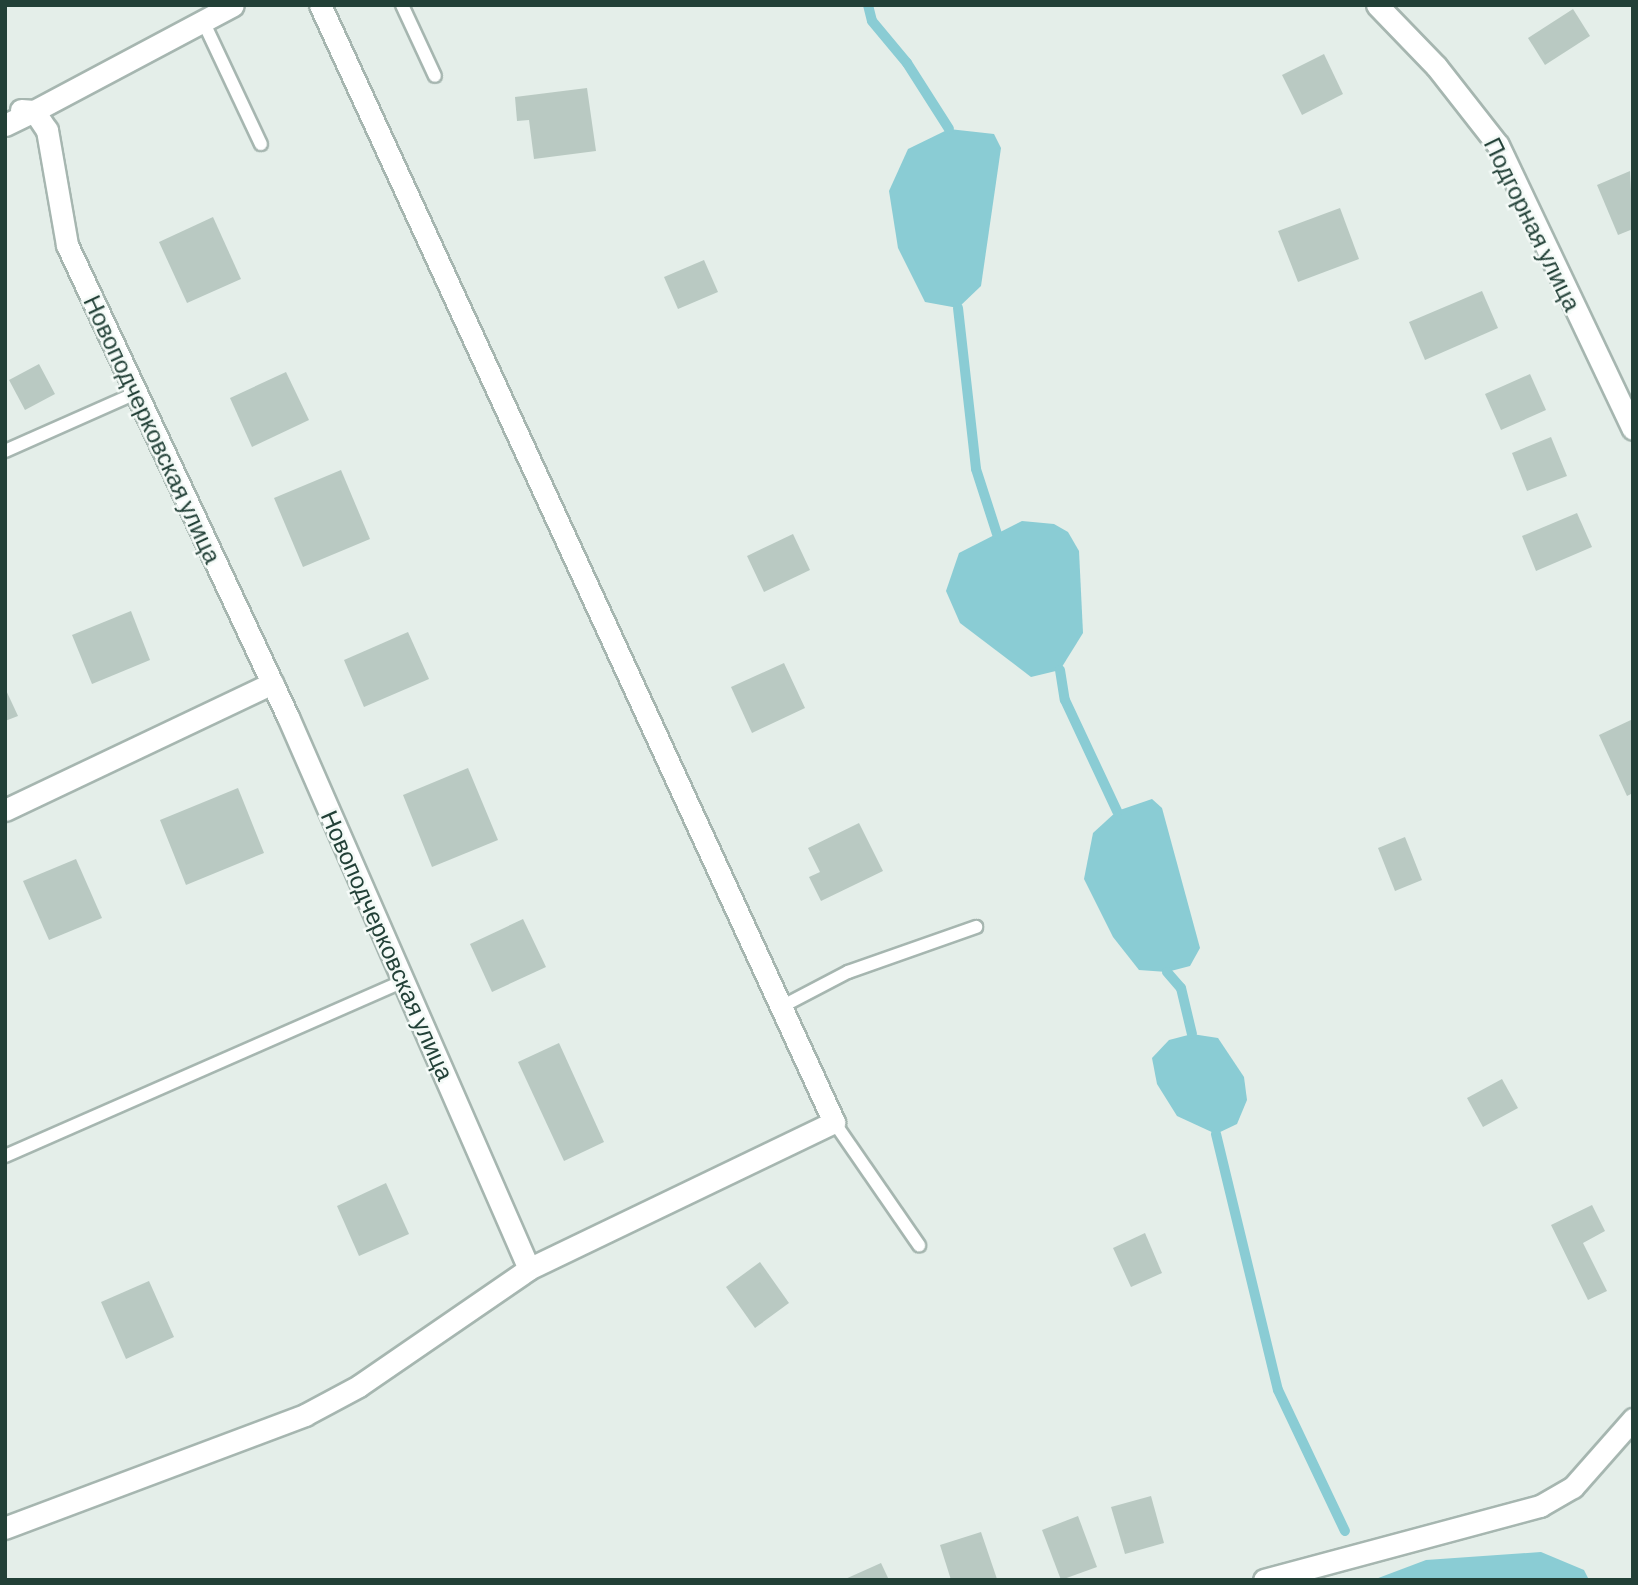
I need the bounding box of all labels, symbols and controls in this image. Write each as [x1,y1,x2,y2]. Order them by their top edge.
street label: Подгорная улица [1479,133,1587,315]
street label: Новоподчерковская улица [78,290,228,568]
street label: Новоподчерковская улица [315,806,461,1084]

